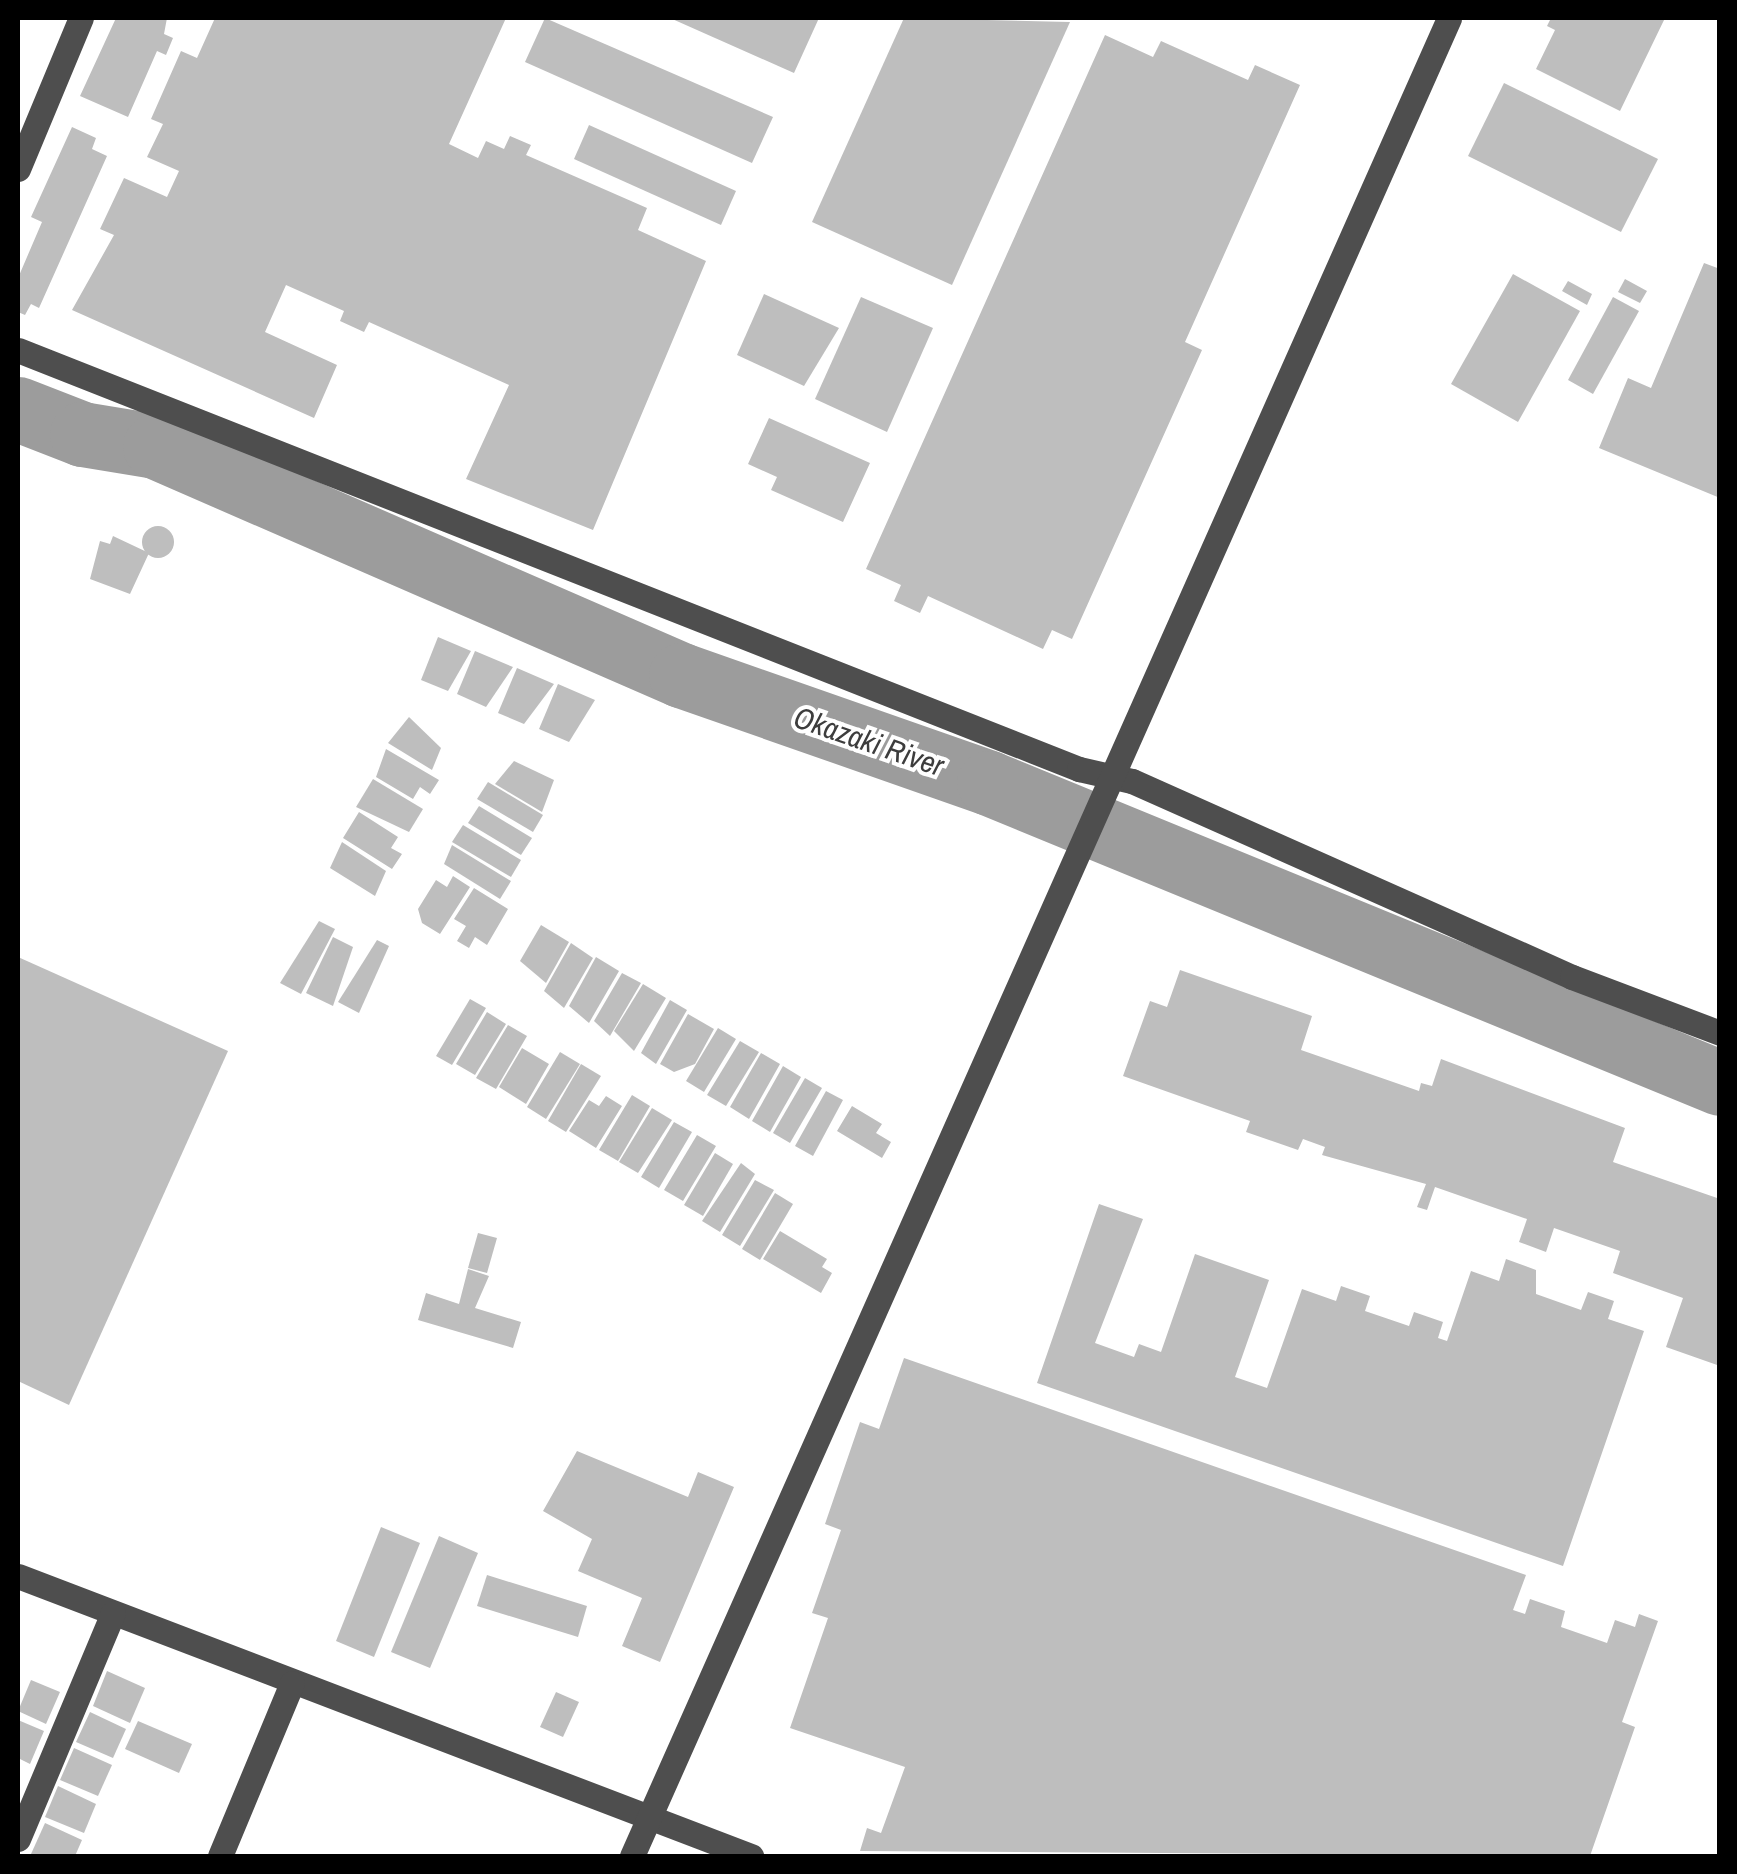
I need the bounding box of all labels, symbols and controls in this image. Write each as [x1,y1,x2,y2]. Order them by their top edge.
water label: Okazaki River [789,699,949,783]

